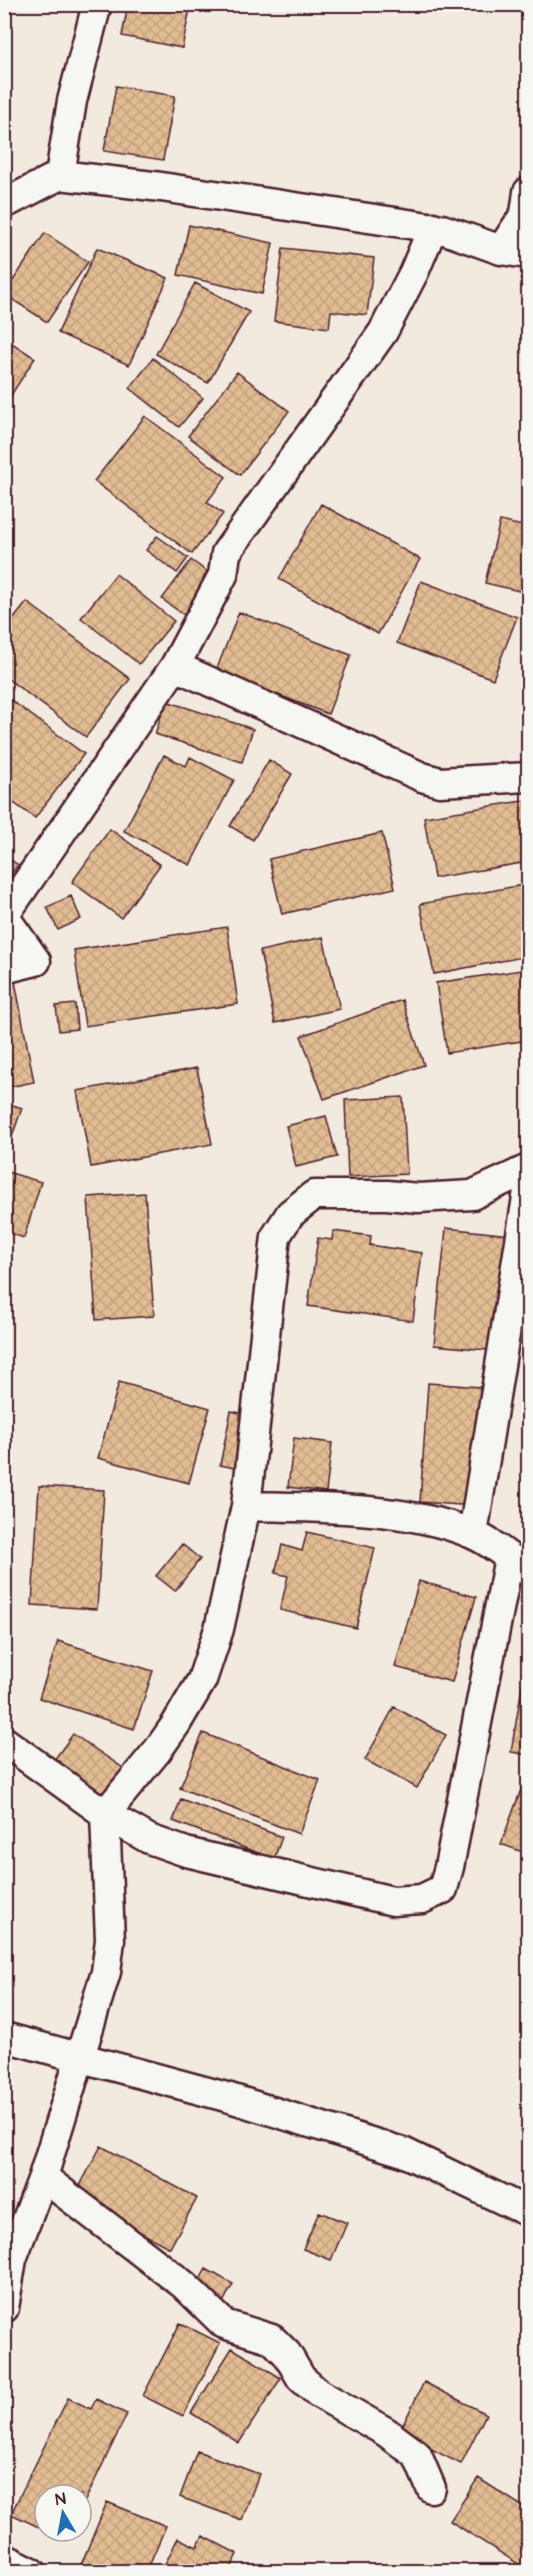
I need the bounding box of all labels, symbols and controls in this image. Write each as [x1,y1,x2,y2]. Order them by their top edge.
north arrow [33,2483,93,2543]
text: N [54,2488,67,2511]

